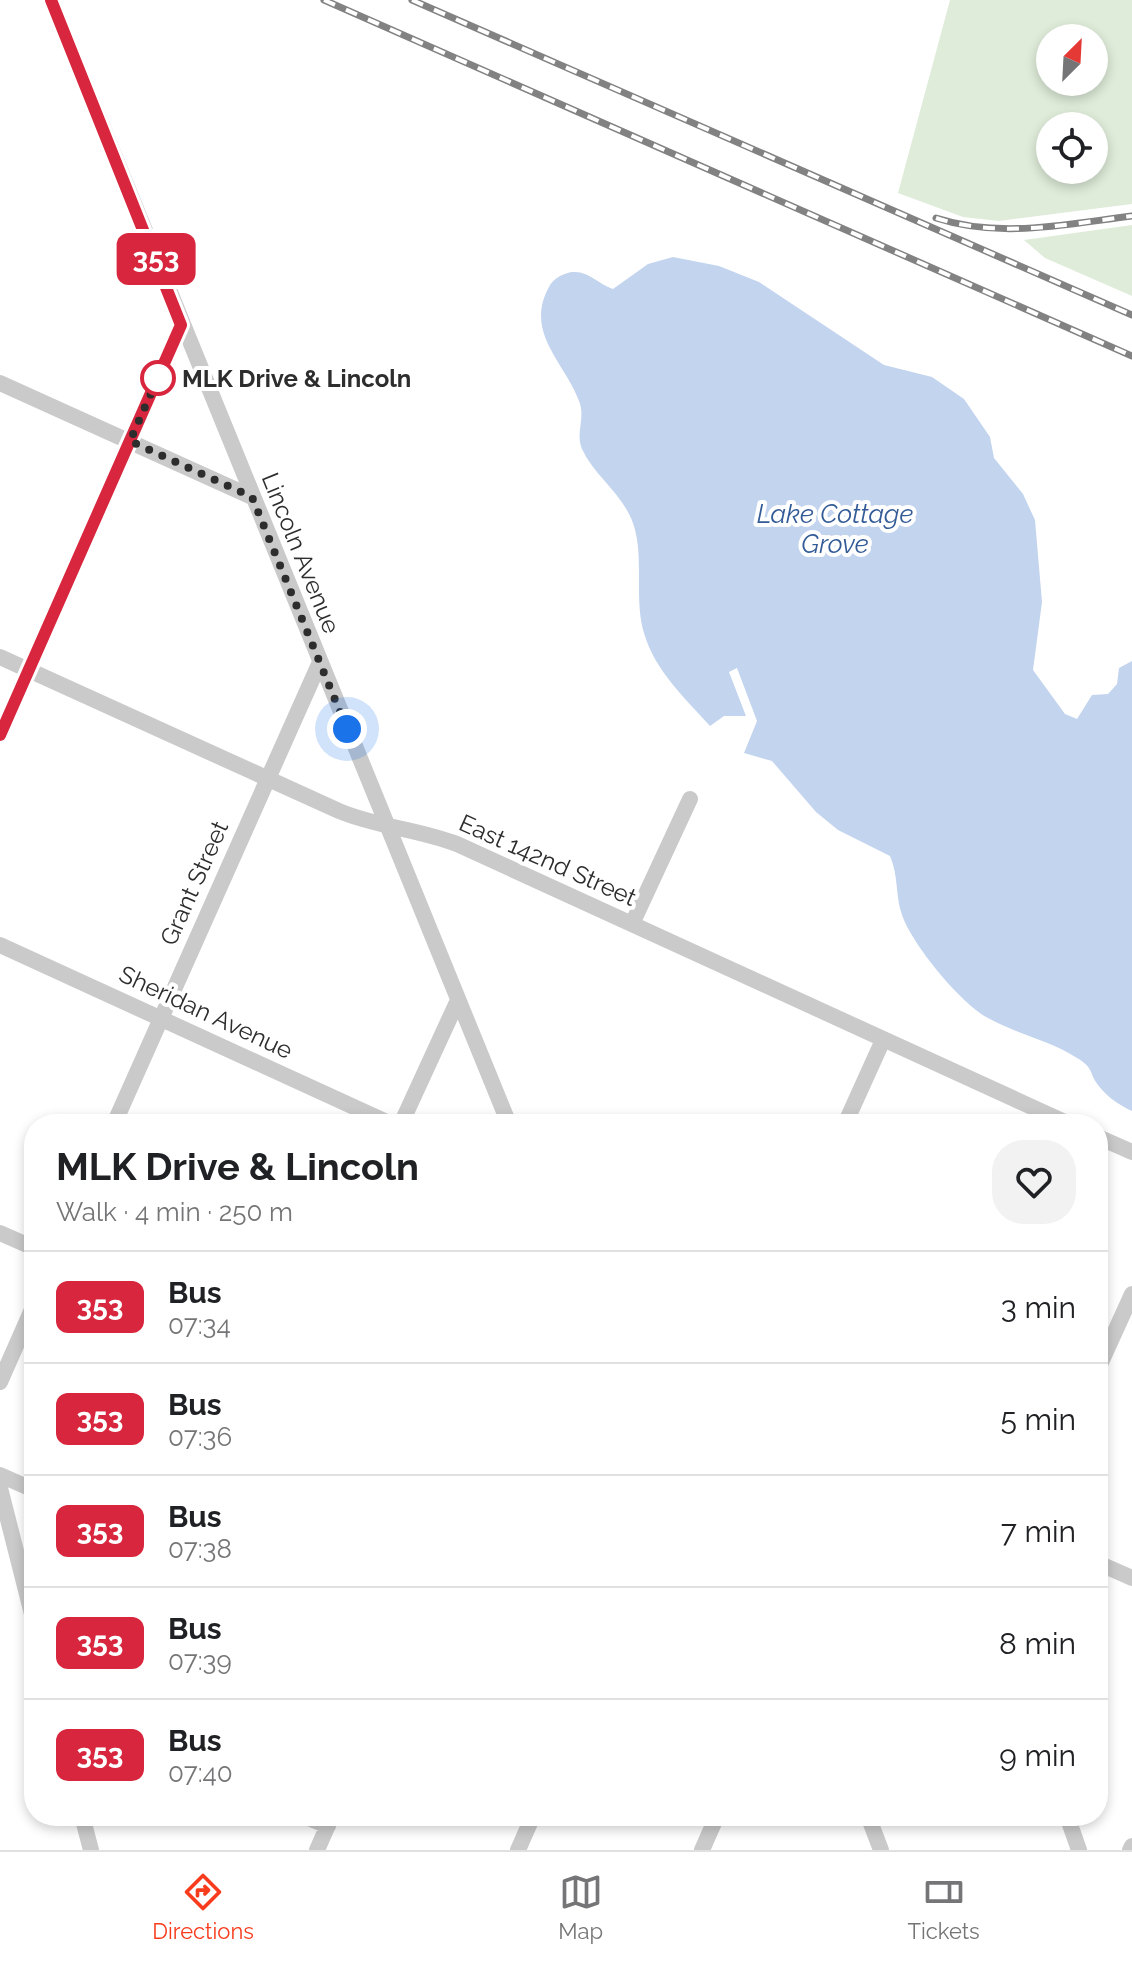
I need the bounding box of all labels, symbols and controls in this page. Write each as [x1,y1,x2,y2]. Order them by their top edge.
north arrow [1036,24,1108,96]
map controls [1036,24,1108,184]
button: locate [1036,112,1108,184]
line badge: 353 [110,233,202,285]
text: 353 [133,242,179,275]
marker: MLK Drive & Lincoln [141,361,175,395]
place label: MLK Drive & Lincoln [182,364,411,393]
street label: Lincoln Avenue [256,468,346,638]
water label: Lake Cottage Grove [757,499,913,559]
your location [327,709,367,749]
street label: East 142nd Street [455,808,641,912]
street label: Grant Street [154,816,234,950]
street label: Sheridan Avenue [115,959,297,1065]
button: heart [992,1140,1076,1224]
text: MLK Drive & Lincoln [56,1144,419,1189]
text: Walk · 4 min · 250 m [56,1197,293,1227]
text: Bus [168,1275,222,1310]
text: 353 [77,1290,123,1323]
text: 3 min [1001,1290,1076,1325]
text: 07:34 [168,1310,231,1340]
text: Bus [168,1387,222,1422]
text: 353 [77,1402,123,1435]
text: 5 min [1000,1402,1076,1437]
text: 07:36 [168,1422,232,1452]
text: Bus [168,1499,222,1534]
text: 353 [77,1514,123,1547]
text: 7 min [1001,1514,1076,1549]
text: 07:38 [168,1534,232,1564]
text: Bus [168,1611,222,1646]
text: 353 [77,1626,123,1659]
text: 8 min [999,1626,1076,1661]
text: 07:39 [168,1646,232,1676]
text: Bus [168,1723,222,1758]
text: 353 [77,1738,123,1771]
text: 9 min [999,1738,1076,1773]
text: 07:40 [168,1758,233,1788]
tab: Directions [152,1870,254,1944]
tab: Map [558,1870,603,1944]
tab: Tickets [908,1870,980,1944]

